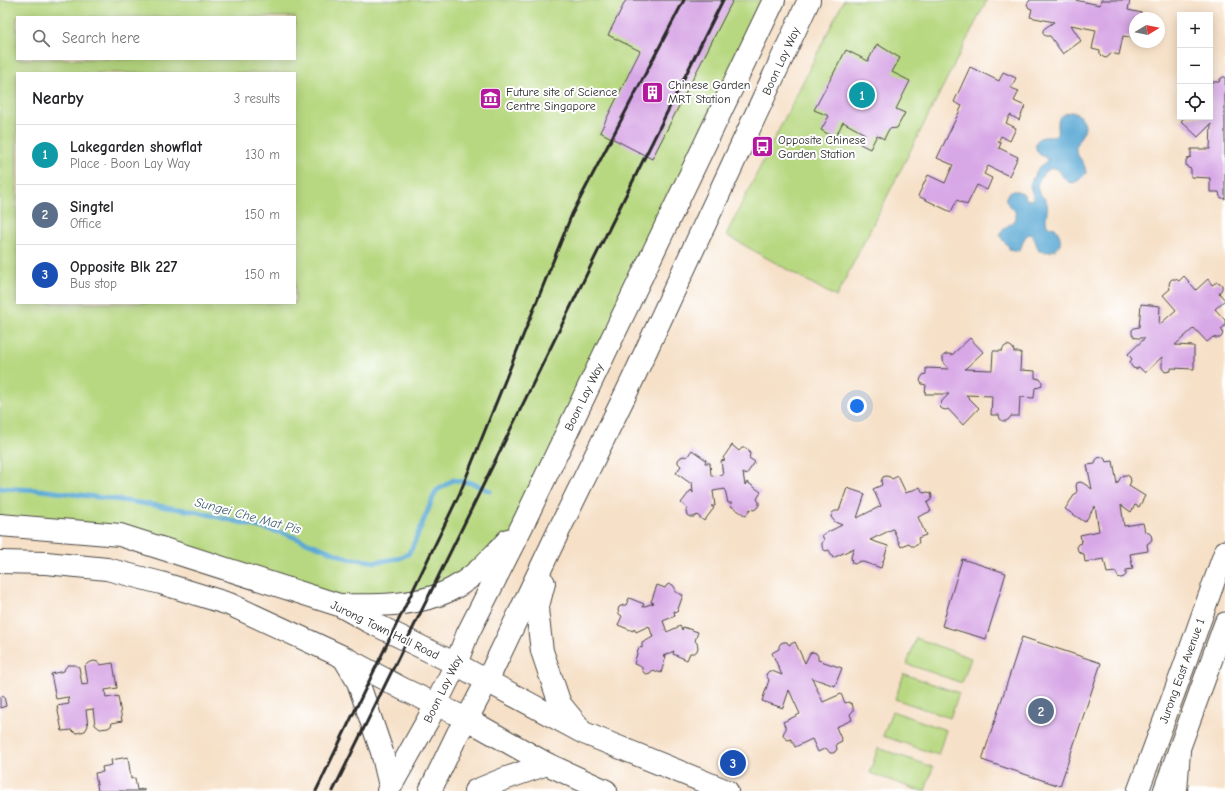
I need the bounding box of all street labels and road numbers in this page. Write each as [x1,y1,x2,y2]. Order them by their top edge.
street label: Boon Lay Way [759,24,803,97]
street label: Boon Lay Way [562,360,607,433]
street label: Jurong Town Hall Road [329,598,441,662]
street label: Jurong East Avenue 1 [1156,616,1208,725]
street label: Boon Lay Way [421,652,466,725]

